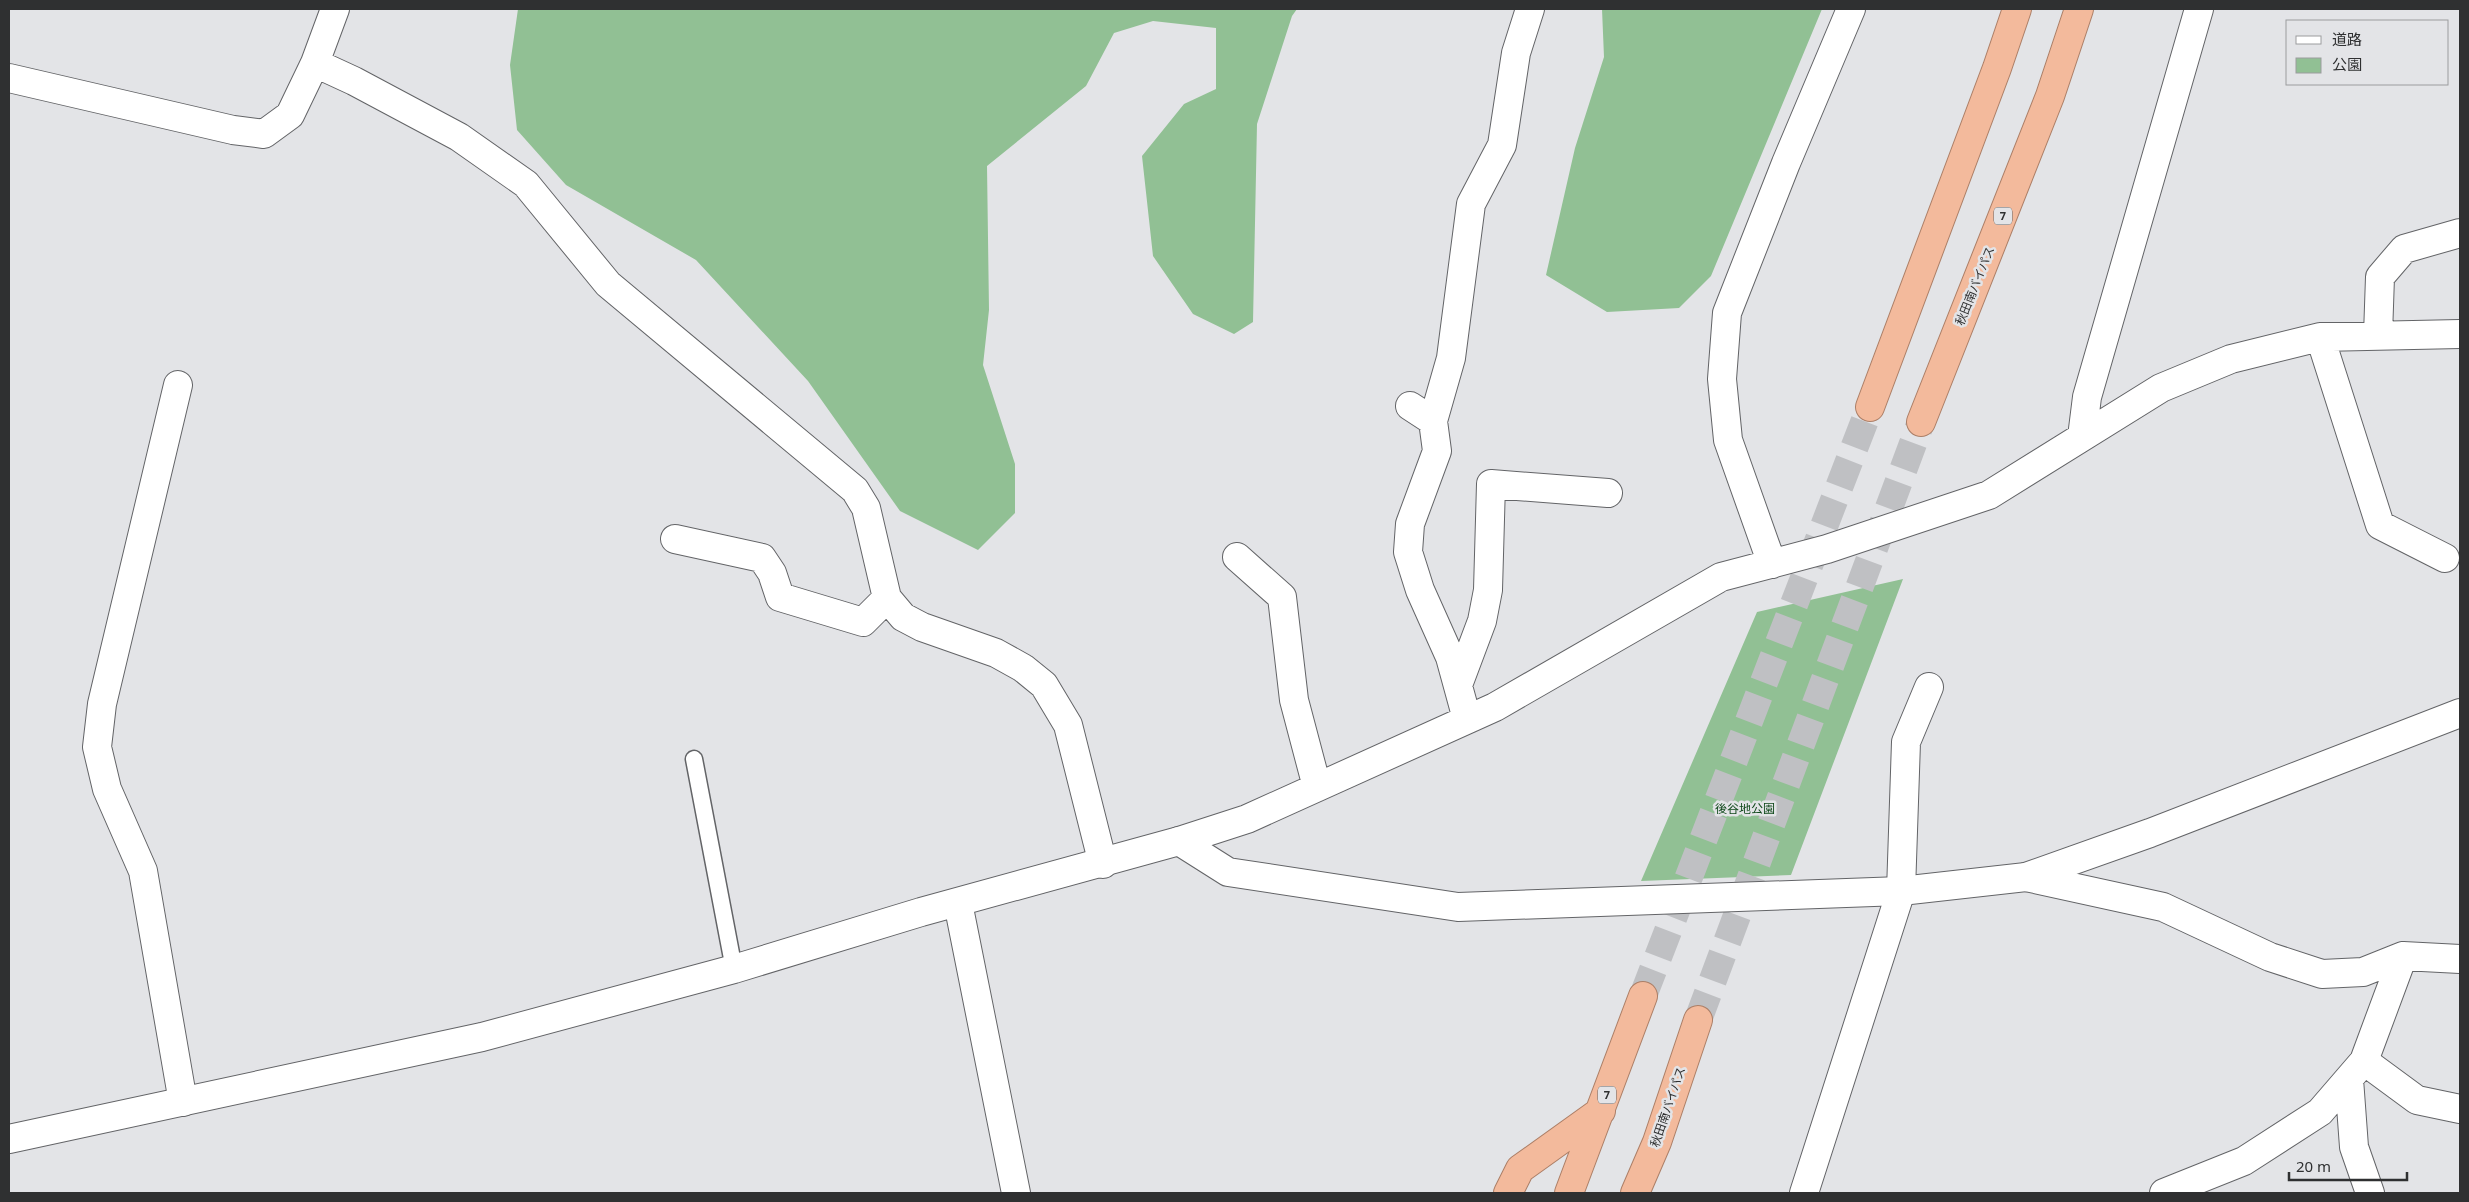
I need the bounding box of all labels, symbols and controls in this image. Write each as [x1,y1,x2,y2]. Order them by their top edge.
legend [2286,20,2449,85]
text: 道路 [2332,29,2362,49]
text: 公園 [2332,54,2362,74]
road number: 7 [1994,208,2012,225]
street label: 秋田南バイパス [1951,244,1998,328]
park label: 後谷地公園 [1715,800,1775,817]
street label: 秋田南バイパス [1646,1064,1689,1149]
road number: 7 [1598,1086,1616,1104]
scale bar [2289,1150,2406,1182]
text: 20 m [2296,1156,2331,1176]

